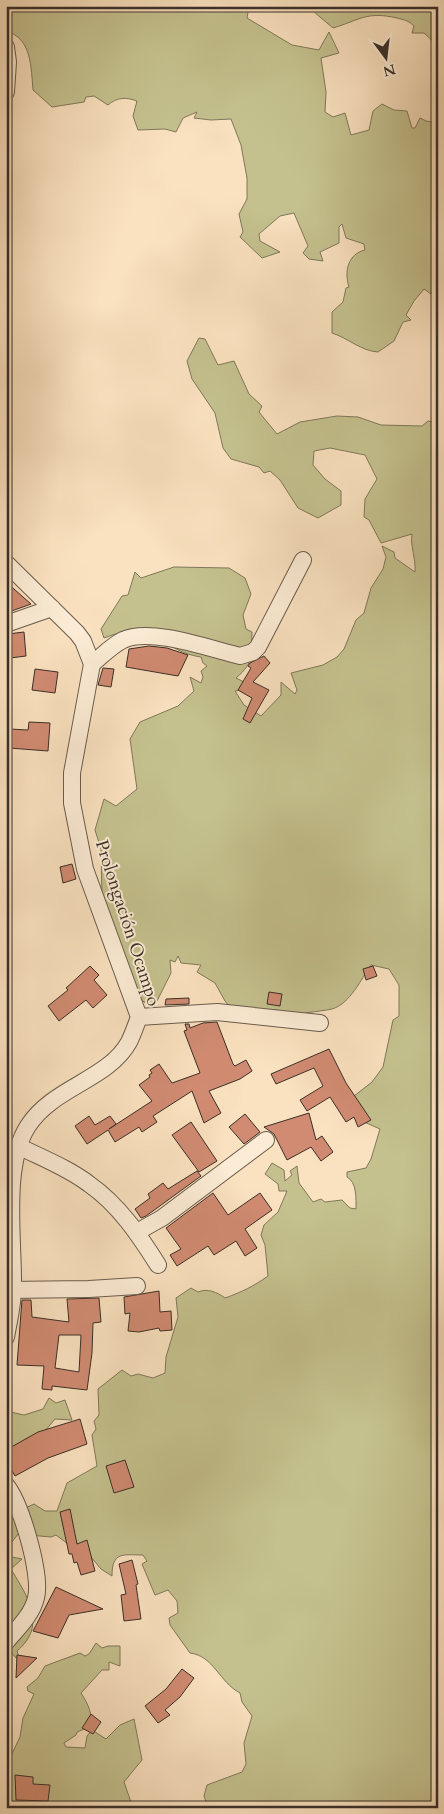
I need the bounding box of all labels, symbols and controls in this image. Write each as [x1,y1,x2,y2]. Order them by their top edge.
north arrow [362,32,412,82]
text: N [381,59,398,81]
street label: Prolongación Ocampo [89,837,166,1010]

